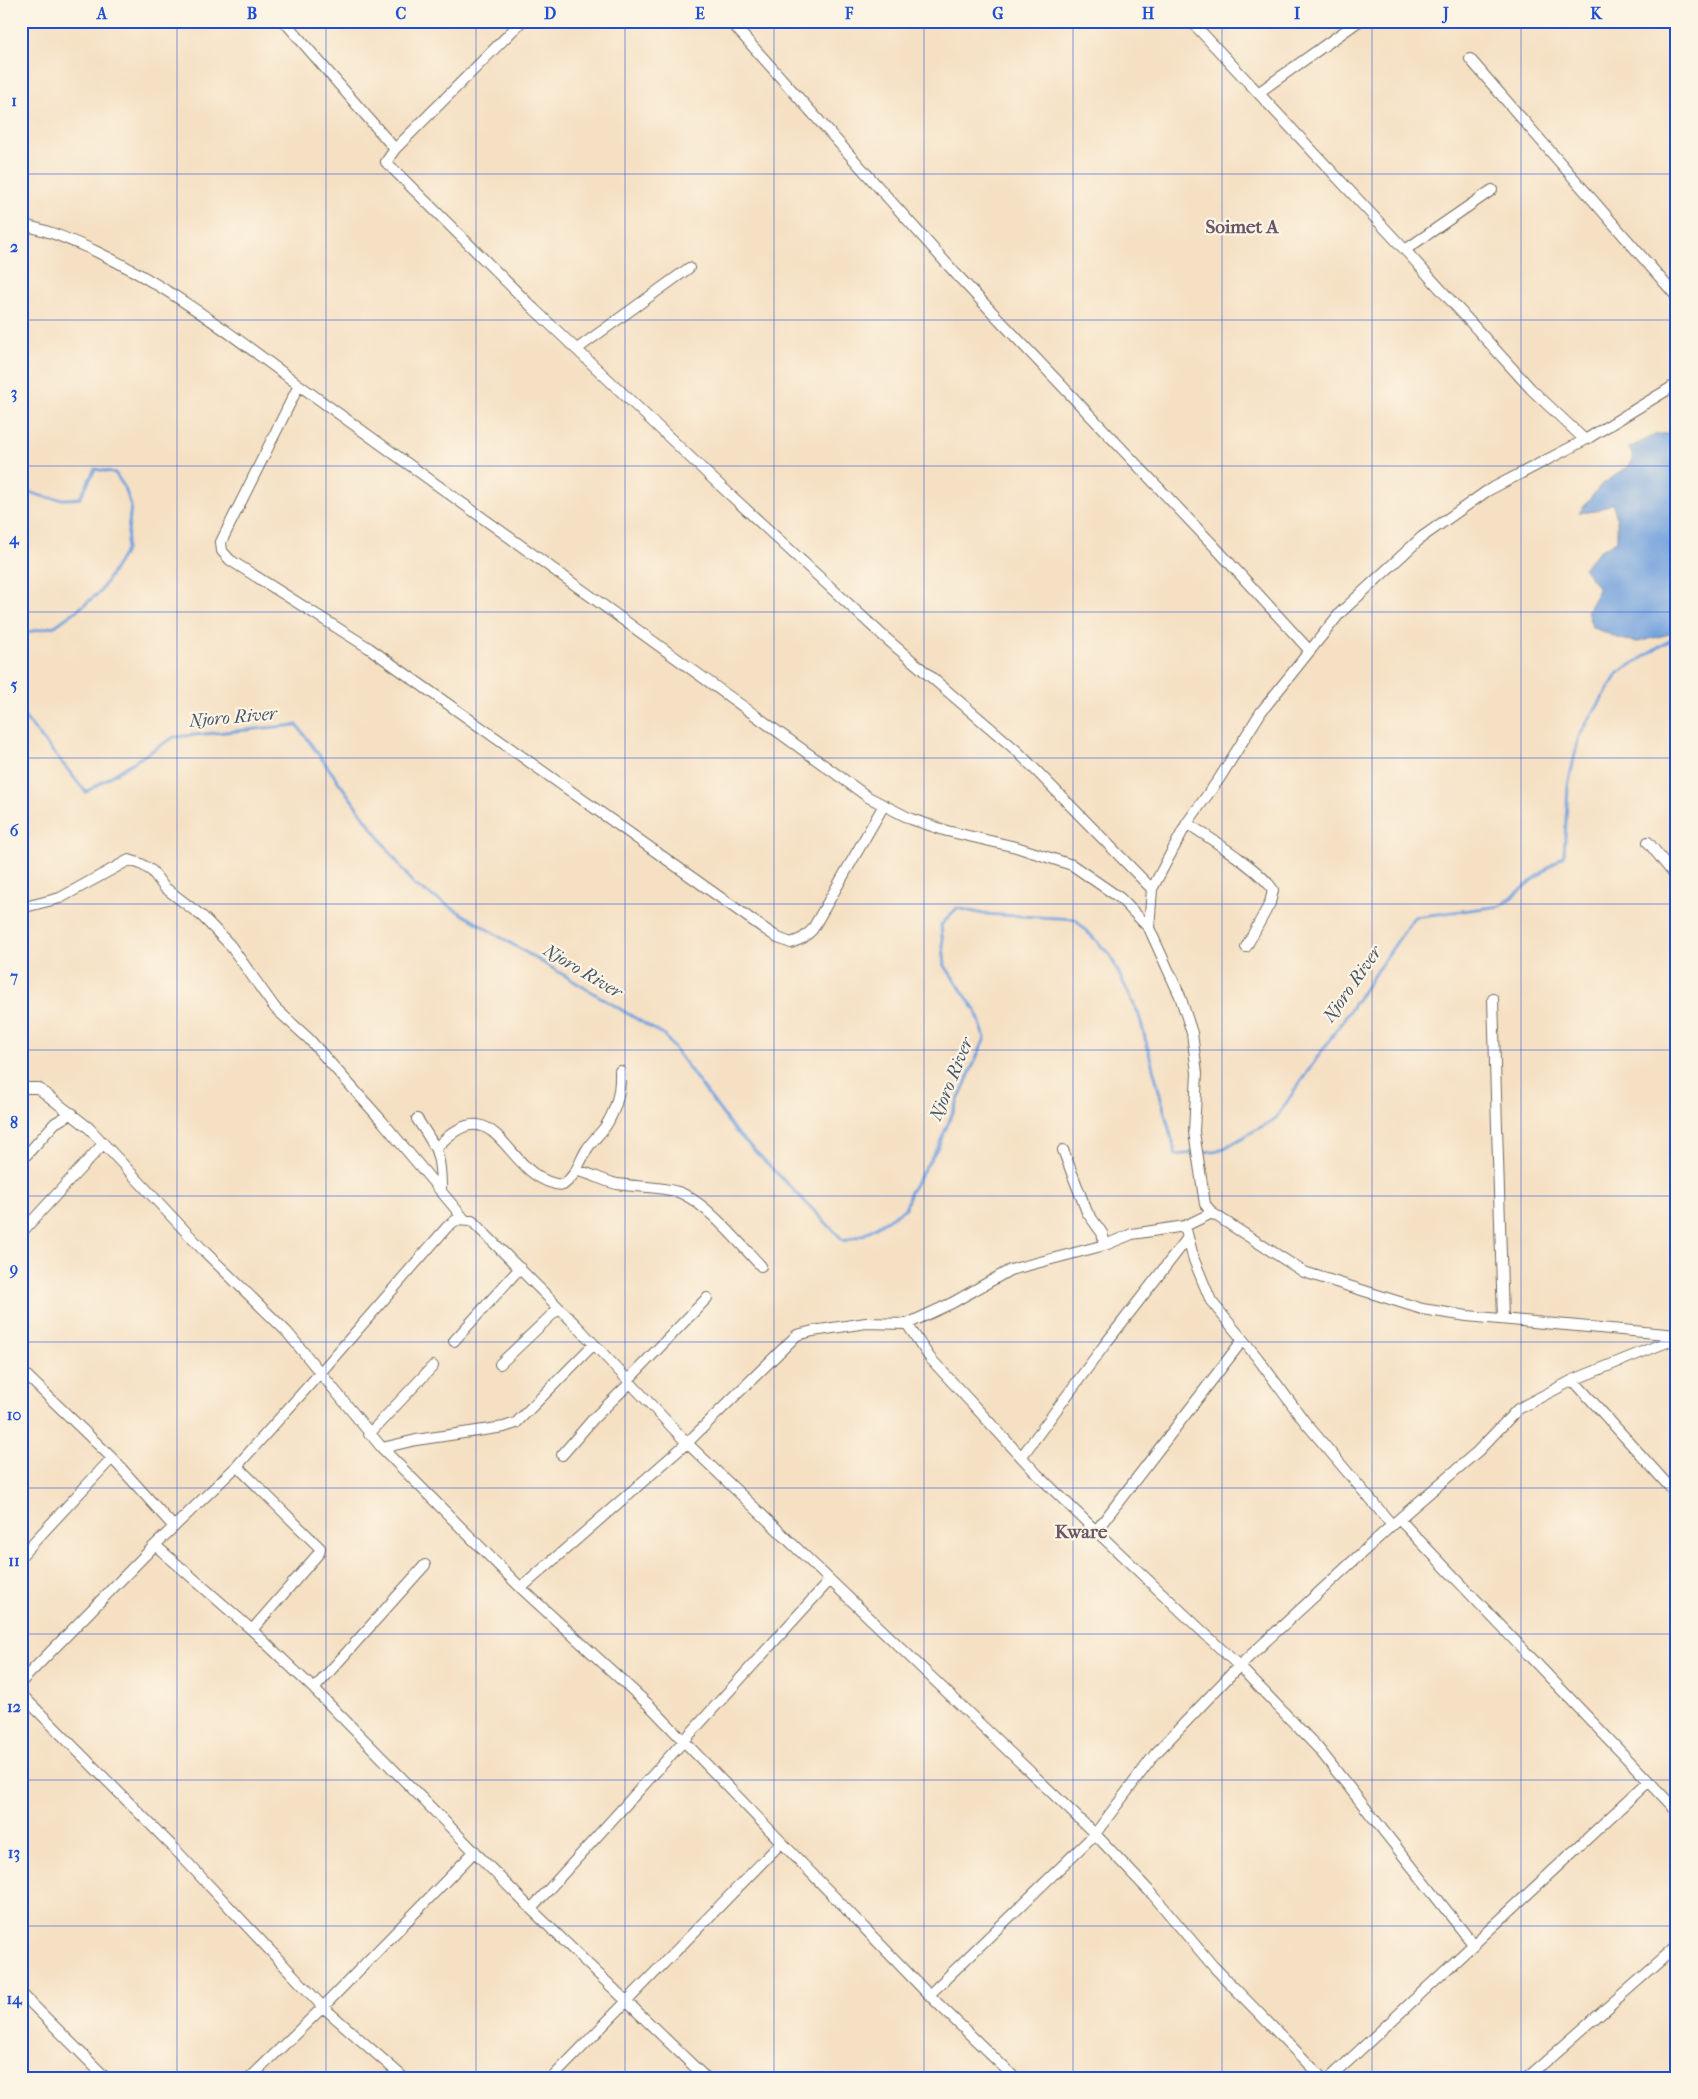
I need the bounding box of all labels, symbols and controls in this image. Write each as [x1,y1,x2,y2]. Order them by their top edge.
text: A [96,4,108,23]
text: B [247,4,257,23]
text: C [396,4,407,23]
text: D [544,4,556,23]
text: E [695,4,705,23]
text: F [844,4,854,23]
text: G [992,4,1004,23]
text: H [1142,4,1155,23]
text: I [1294,4,1301,23]
text: J [1441,4,1449,24]
text: K [1590,4,1603,23]
text: 1 [11,91,17,110]
district label: Soimet A [1205,216,1279,238]
text: 2 [10,237,18,256]
text: 3 [11,383,17,403]
text: 4 [8,529,20,549]
text: 5 [11,675,18,694]
water label: Njoro River [187,703,280,732]
text: 6 [10,821,19,840]
water label: Njoro River [539,939,627,1004]
water label: Njoro River [1318,941,1387,1027]
text: 7 [9,967,18,986]
water label: Njoro River [925,1033,978,1125]
text: 8 [10,1113,18,1132]
text: 9 [9,1259,18,1279]
text: 10 [7,1405,21,1424]
district label: Kware [1055,1521,1108,1543]
text: 11 [8,1551,20,1570]
text: 12 [7,1697,21,1716]
text: 13 [8,1843,20,1863]
text: 14 [6,1989,23,2009]

